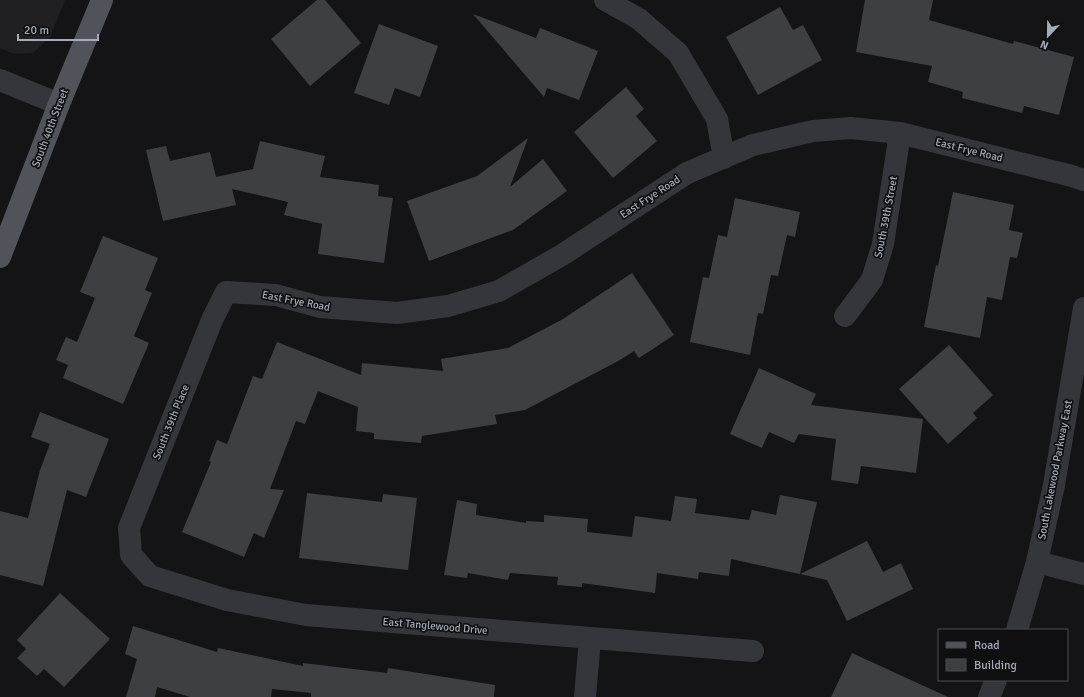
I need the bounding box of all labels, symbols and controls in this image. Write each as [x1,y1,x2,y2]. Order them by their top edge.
scale bar [18,16,98,42]
north arrow [1028,16,1068,56]
text: 20 m [24,23,49,38]
text: N [1038,37,1050,52]
street label: South 40th Street [29,87,71,169]
street label: East Frye Road [934,135,1004,165]
street label: East Frye Road [617,173,683,221]
street label: South 39th Street [872,175,900,259]
street label: East Frye Road [261,288,331,314]
street label: South 39th Place [150,383,192,461]
street label: South Lakewood Parkway East [1035,399,1075,541]
street label: East Tanglewood Drive [382,615,488,637]
legend [938,629,1068,681]
text: Road [974,638,1000,653]
text: Building [974,658,1017,673]

